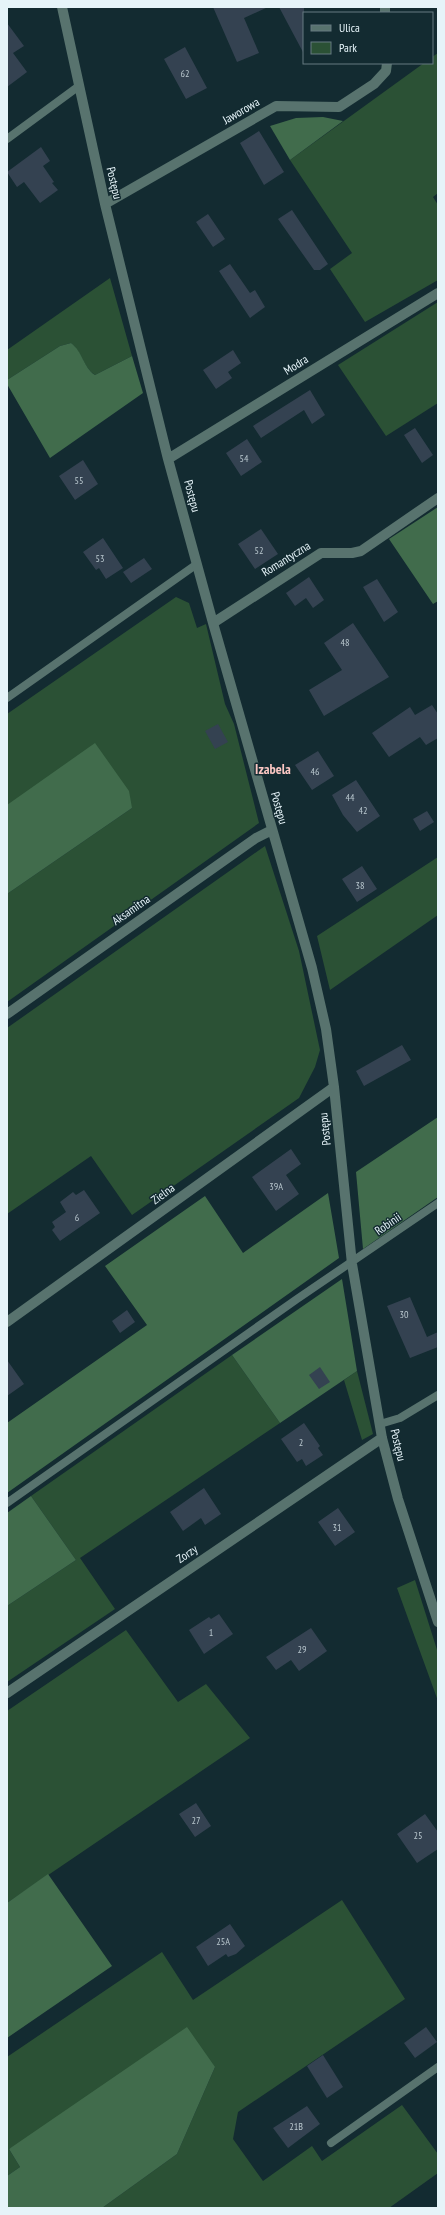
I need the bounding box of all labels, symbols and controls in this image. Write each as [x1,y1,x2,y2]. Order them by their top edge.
legend [303,12,433,64]
text: Ulica [339,20,360,35]
text: Park [339,40,357,55]
house number: 62 [181,67,190,80]
street label: Jaworowa [219,94,262,128]
street label: Postępu [103,165,125,201]
street label: Modra [281,351,311,378]
house number: 54 [240,452,249,465]
house number: 55 [75,474,84,487]
street label: Postępu [181,478,204,514]
street label: Romantyczna [259,538,313,579]
house number: 52 [255,544,264,557]
house number: 53 [96,552,105,565]
house number: 48 [341,636,350,649]
district label: Izabela [255,760,291,778]
house number: 46 [311,765,320,778]
street label: Postępu [268,790,291,826]
house number: 44 [346,791,355,804]
house number: 42 [359,804,368,817]
house number: 38 [356,879,365,892]
street label: Aksamitna [109,891,153,928]
street label: Postępu [315,1112,334,1146]
street label: Zielna [148,1180,178,1207]
house number: 39A [269,1180,283,1193]
street label: Robinii [372,1209,404,1238]
house number: 6 [75,1211,80,1224]
house number: 30 [400,1308,409,1321]
street label: Postępu [387,1427,409,1463]
house number: 2 [299,1436,303,1449]
house number: 31 [333,1521,342,1534]
street label: Zorzy [173,1541,200,1566]
house number: 1 [209,1626,213,1639]
house number: 29 [298,1643,307,1656]
house number: 27 [192,1814,201,1827]
house number: 25 [414,1829,423,1842]
house number: 25A [216,1935,230,1948]
house number: 21B [289,2120,303,2133]

